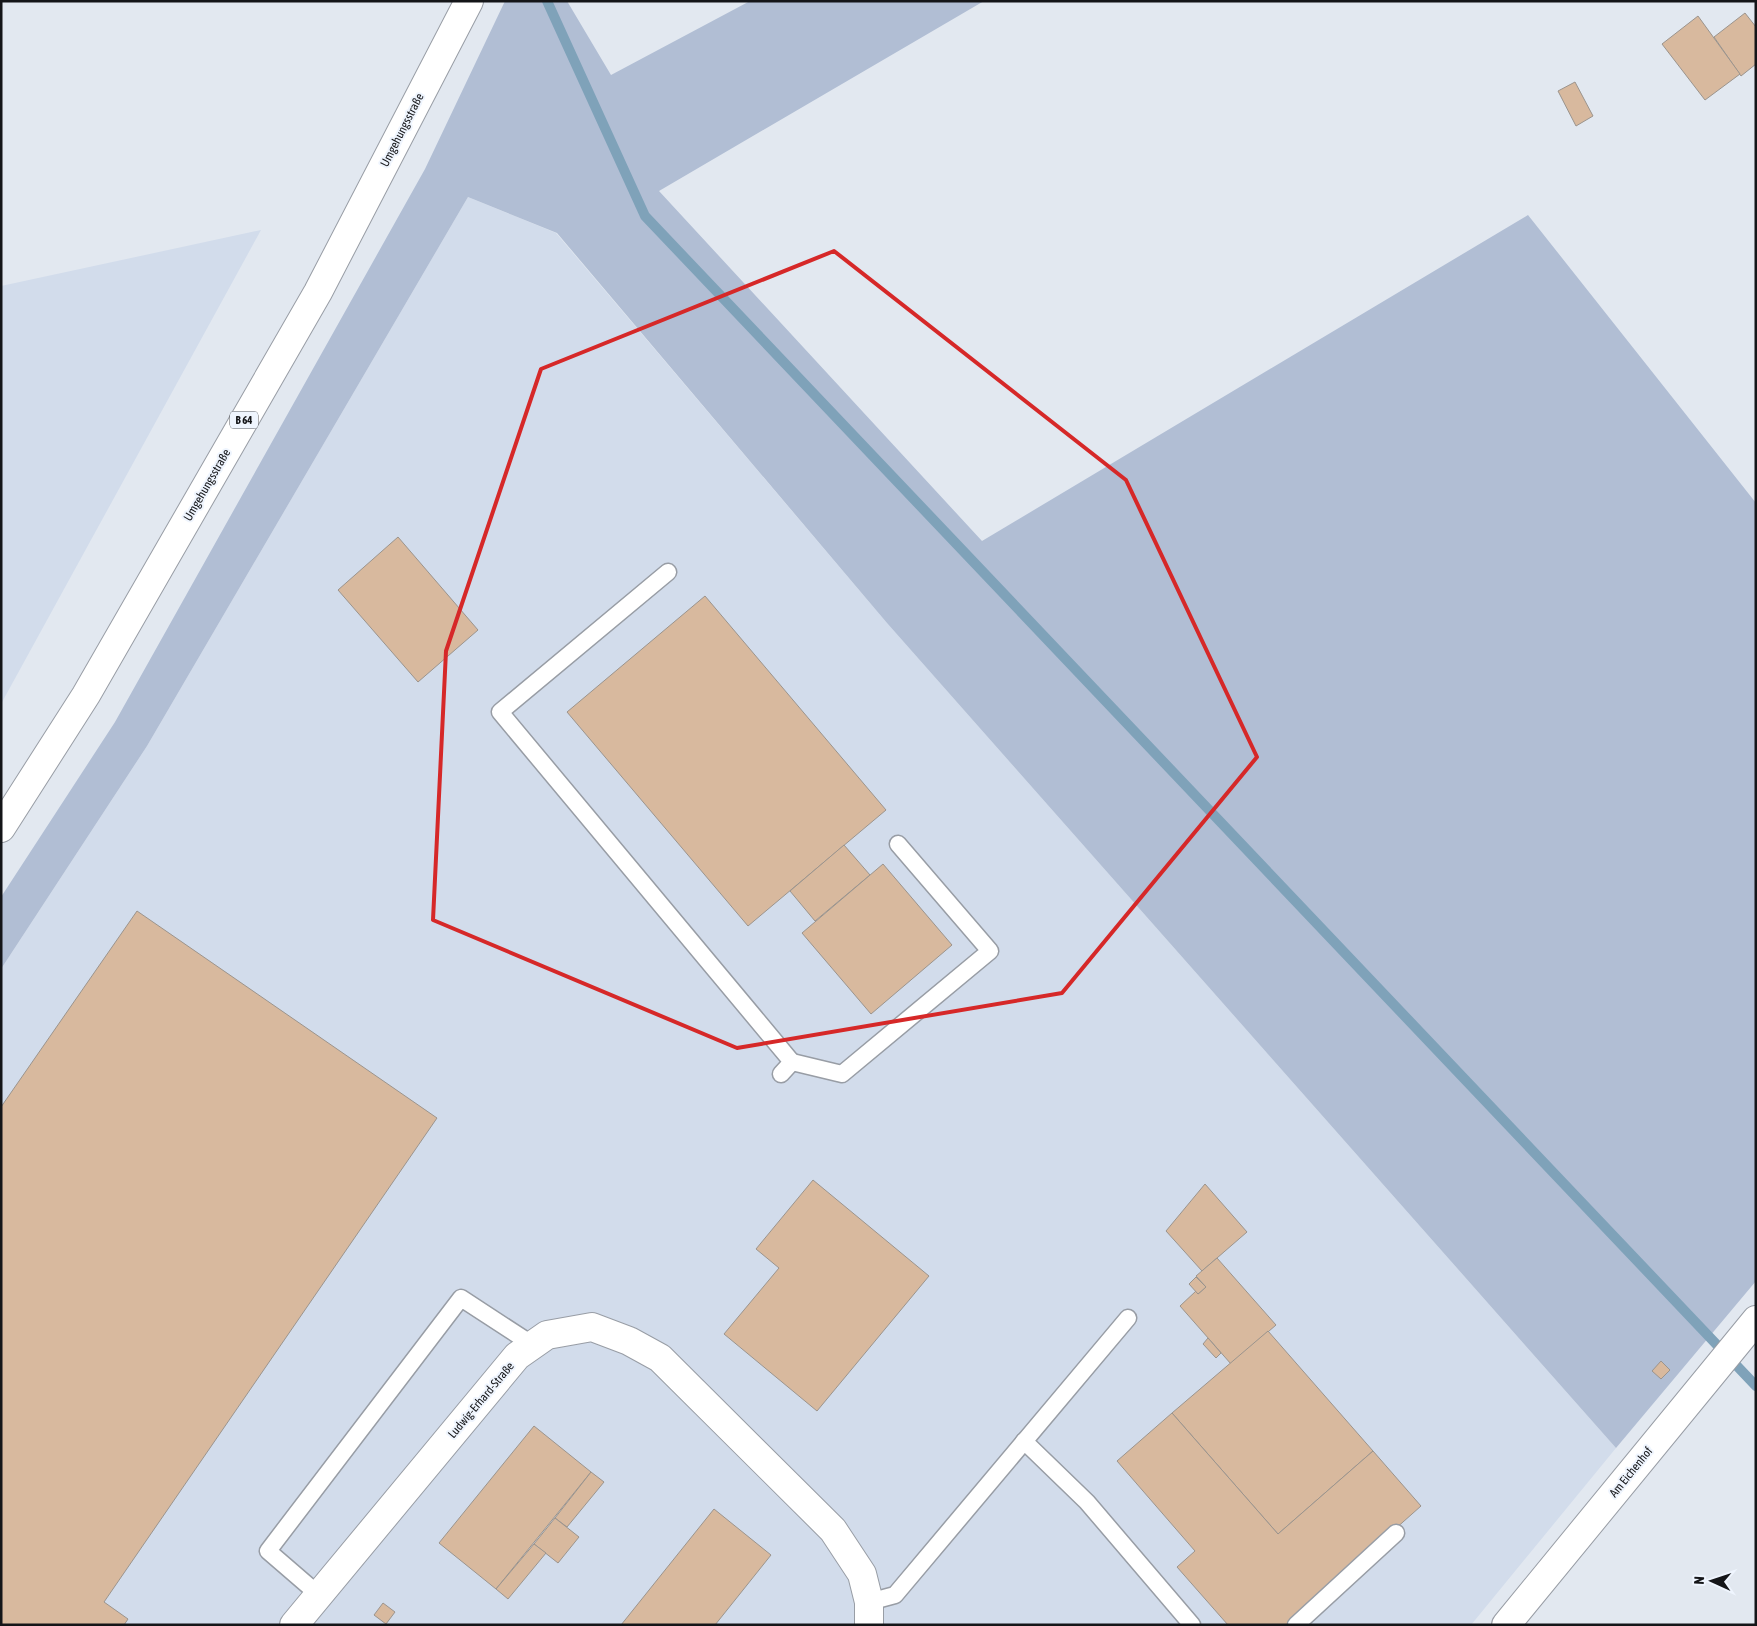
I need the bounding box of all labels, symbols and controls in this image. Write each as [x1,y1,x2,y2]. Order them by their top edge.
street label: Umgehungsstraße [377,91,427,169]
road number: B 64 [230,412,258,428]
street label: Umgehungsstraße [181,447,233,523]
street label: Ludwig-Erhard-Straße [445,1359,517,1441]
street label: Am Eichenhof [1607,1444,1656,1500]
north arrow [1687,1556,1737,1606]
text: N [1691,1576,1707,1585]

